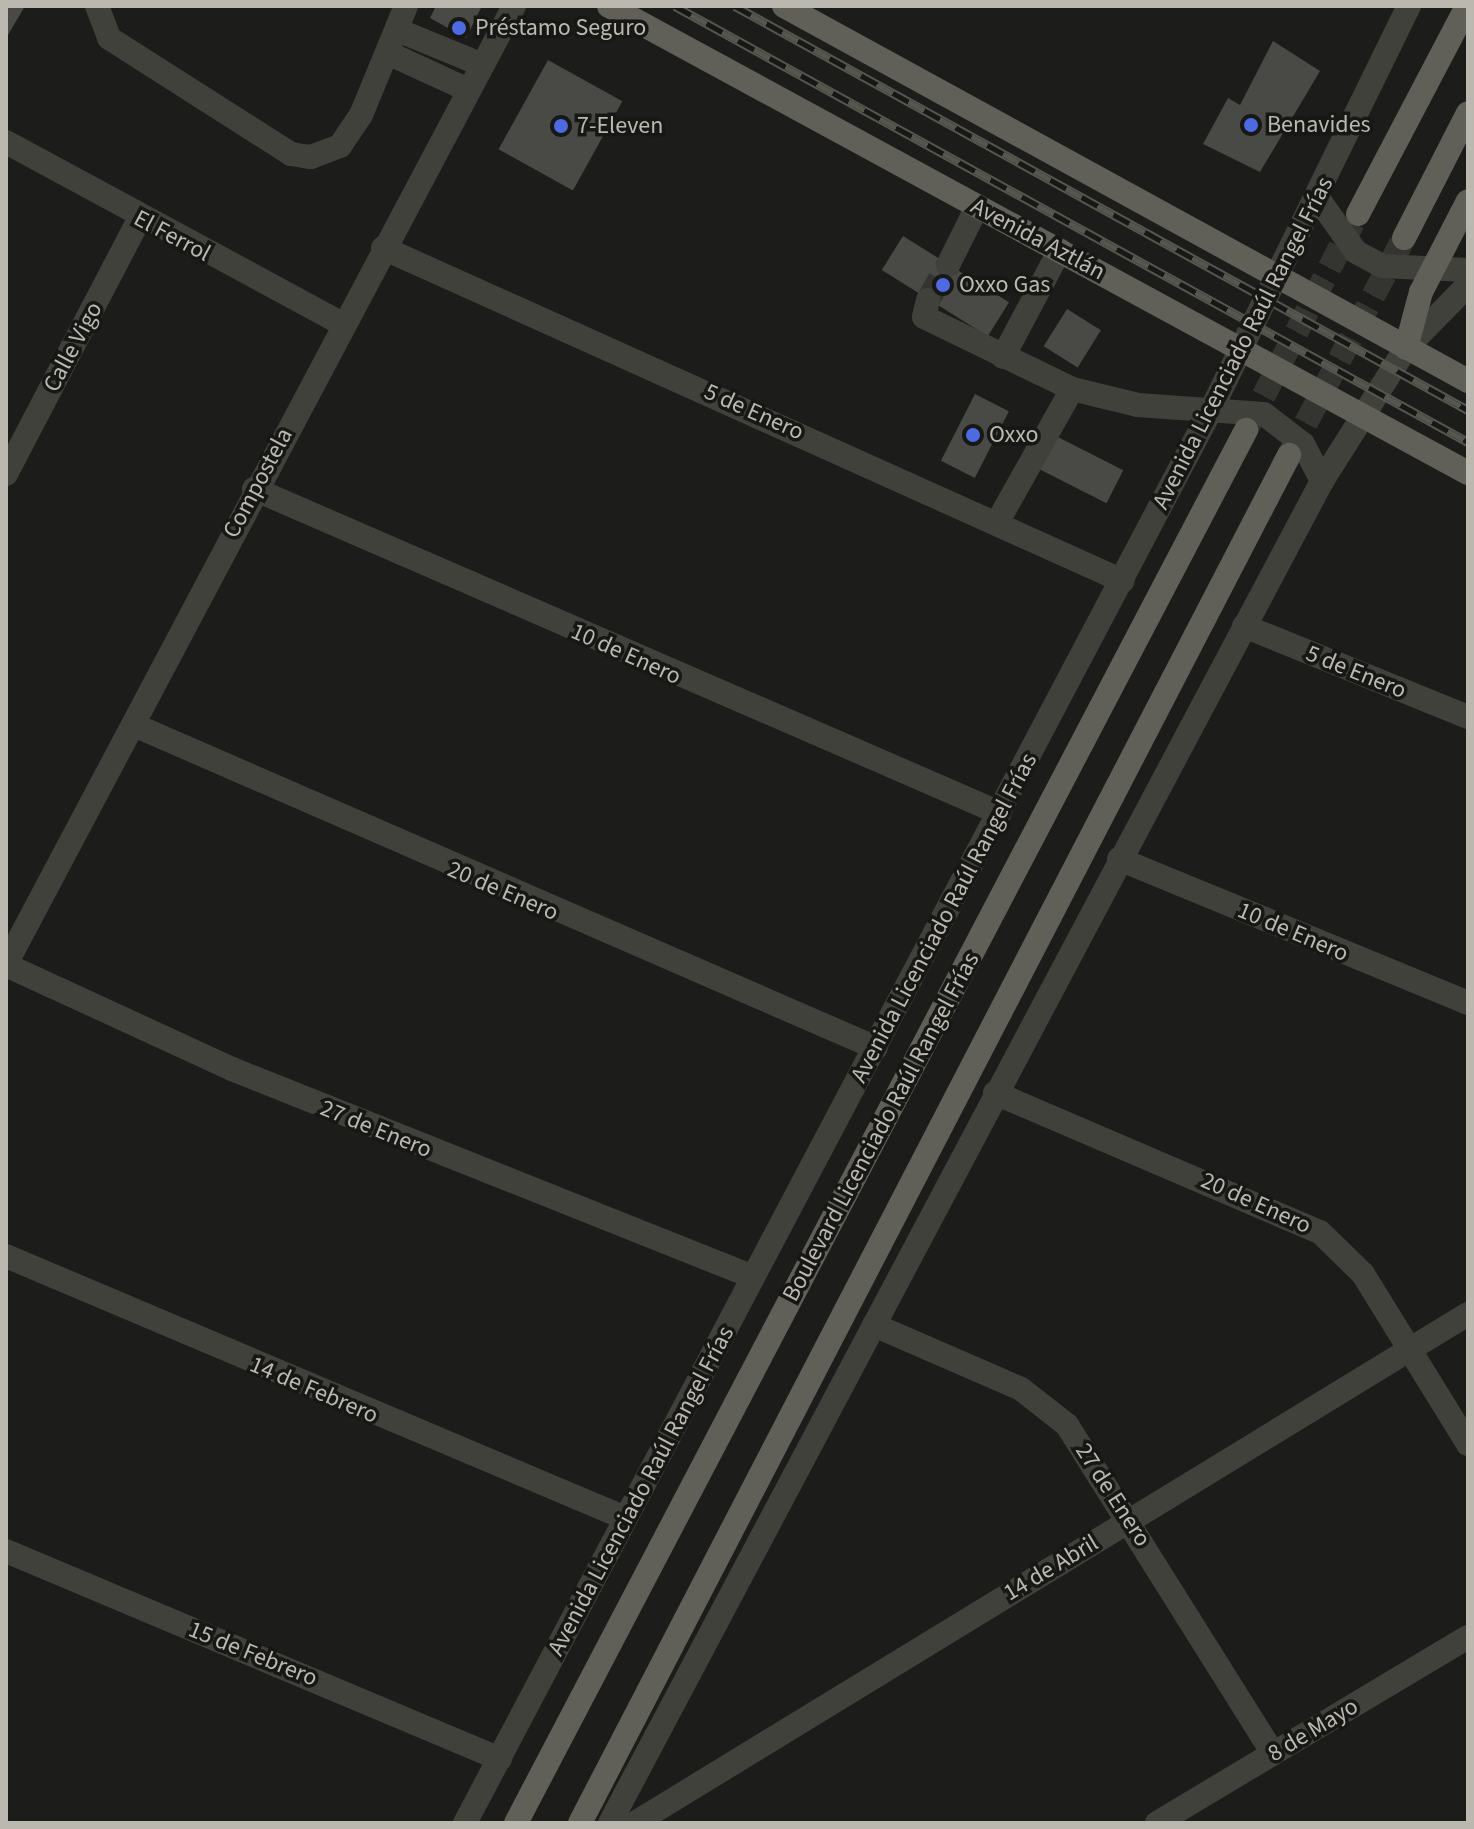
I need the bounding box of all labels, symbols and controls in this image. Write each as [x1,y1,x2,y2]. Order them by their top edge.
place label: Préstamo Seguro [475,14,646,42]
marker: Préstamo Seguro [450,19,468,37]
place label: Benavides [1267,111,1371,139]
place label: 7-Eleven [577,112,663,140]
marker: Benavides [1242,116,1260,134]
marker: 7-Eleven [552,117,570,135]
street label: Avenida Licenciado Raúl Rangel Frías [1146,172,1340,514]
street label: Avenida Aztlán [966,192,1110,286]
street label: El Ferrol [129,204,215,268]
place label: Oxxo Gas [959,271,1050,299]
marker: Oxxo Gas [934,276,952,294]
street label: Calle Vigo [37,297,109,397]
street label: 5 de Enero [700,377,808,447]
place label: Oxxo [989,421,1039,449]
street label: Compostela [217,423,299,543]
marker: Oxxo [964,426,982,444]
street label: 10 de Enero [566,617,686,691]
street label: 5 de Enero [1302,639,1410,705]
street label: Avenida Licenciado Raúl Rangel Frías [845,748,1043,1088]
street label: 20 de Enero [443,855,563,927]
street label: 10 de Enero [1233,896,1353,968]
street label: Boulevard Licenciado Raúl Rangel Frías [776,948,986,1306]
street label: 27 de Enero [316,1094,436,1164]
street label: 20 de Enero [1196,1166,1316,1240]
street label: Avenida Licenciado Raúl Rangel Frías [542,1321,740,1661]
street label: 14 de Febrero [246,1350,382,1430]
street label: 27 de Enero [1069,1438,1157,1552]
street label: 14 de Abril [998,1529,1104,1607]
street label: 15 de Febrero [184,1615,322,1693]
street label: 8 de Mayo [1263,1692,1363,1768]

